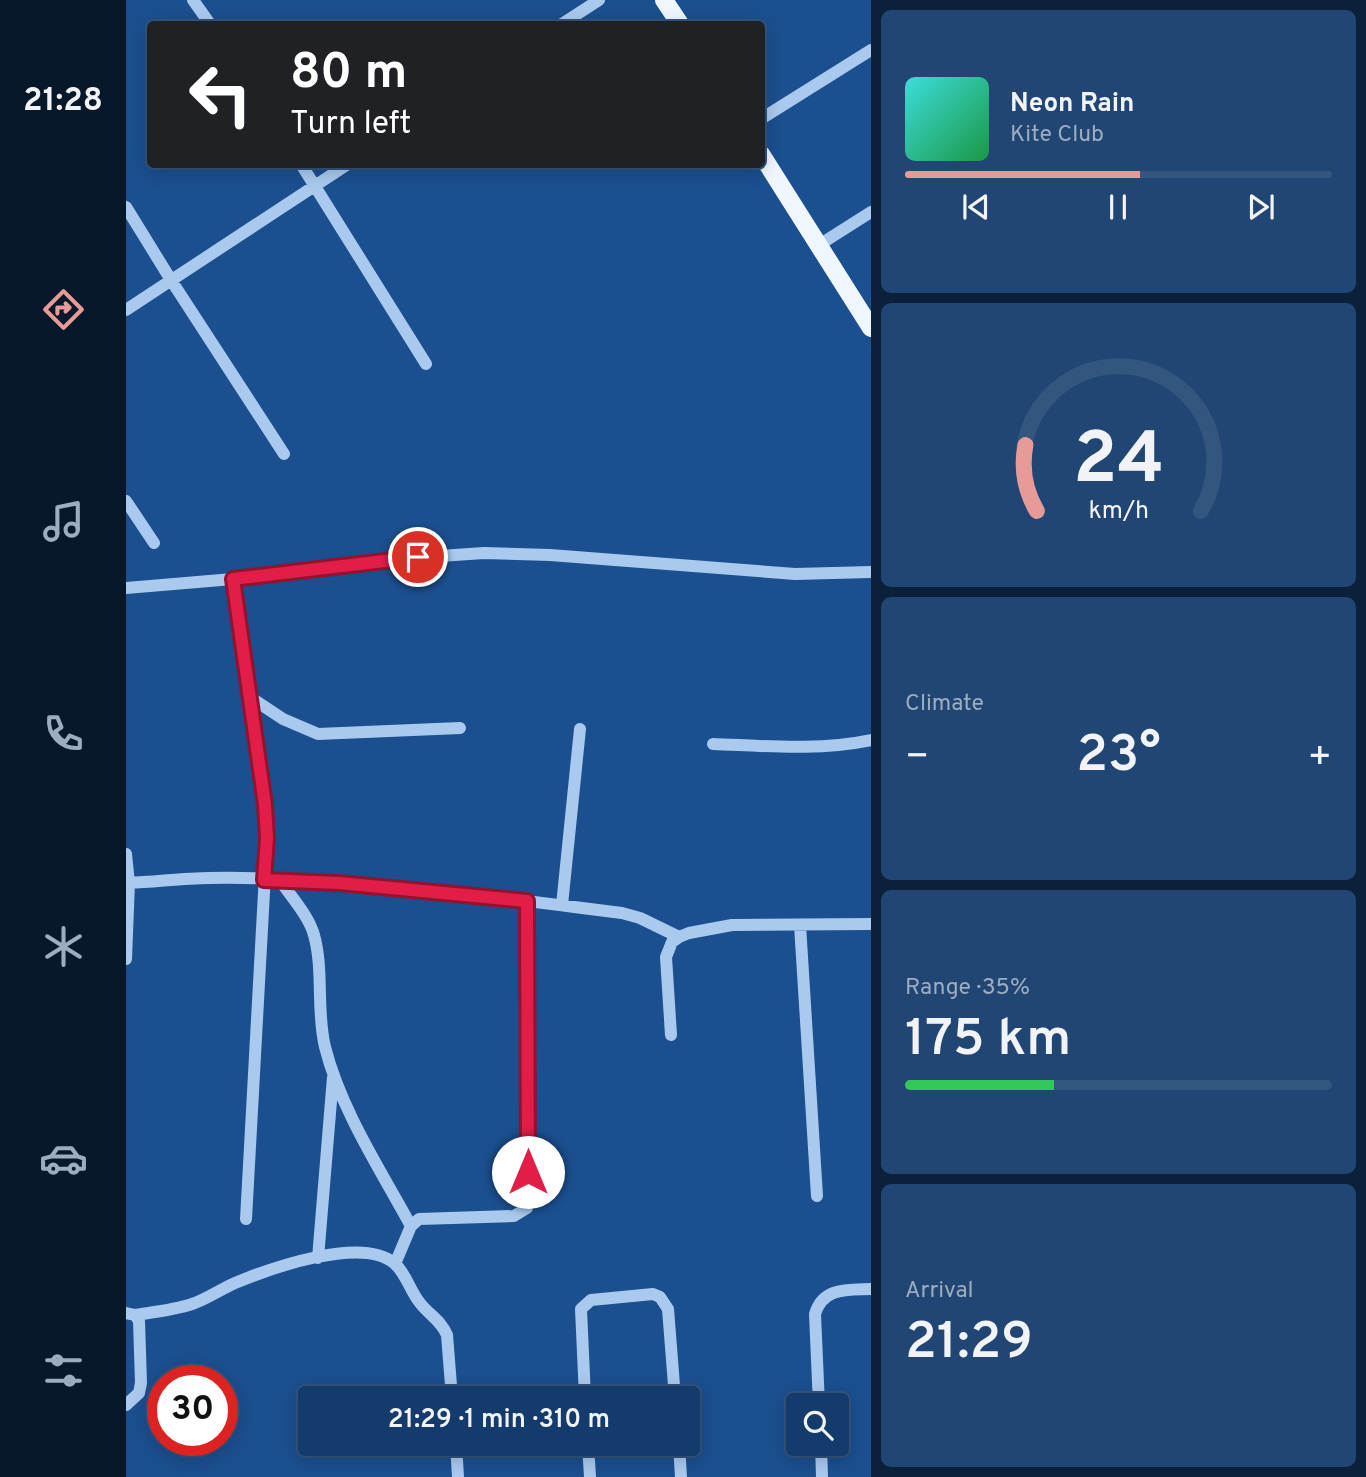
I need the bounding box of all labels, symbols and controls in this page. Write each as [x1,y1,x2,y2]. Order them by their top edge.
text: 80 m [290,44,407,106]
icon: left [175,49,266,140]
text: 21:28 [23,82,103,122]
text: Neon Rain [1010,88,1135,121]
text: Turn left [290,105,411,145]
text: Kite Club [1010,121,1104,150]
icon: previous [957,188,995,226]
icon: pause [1099,188,1137,226]
icon: next [1242,188,1280,226]
icon: directions [39,285,88,334]
text: 24 [1073,418,1164,510]
text: km/h [1088,496,1149,528]
icon: music [39,497,88,546]
pin [388,527,448,587]
icon: arrive [399,538,437,576]
text: Climate [905,690,984,719]
icon: phone [39,709,88,758]
text: 23° [1076,724,1161,790]
text: − [905,734,930,783]
text: + [1307,734,1332,783]
icon: climate [39,922,88,971]
text: Range · 35% [905,974,1030,1003]
text: 175 km [905,1008,1071,1074]
icon: car [39,1134,88,1183]
position arrow [491,1135,565,1209]
text: Arrival [905,1277,974,1306]
text: 21:29 [905,1311,1033,1377]
icon: filters [39,1346,88,1395]
speed limit sign: 30 [147,1365,238,1456]
map controls [786,1393,849,1456]
button: search [786,1393,849,1456]
text: 21:29 · 1 min · 310 m [388,1404,610,1437]

